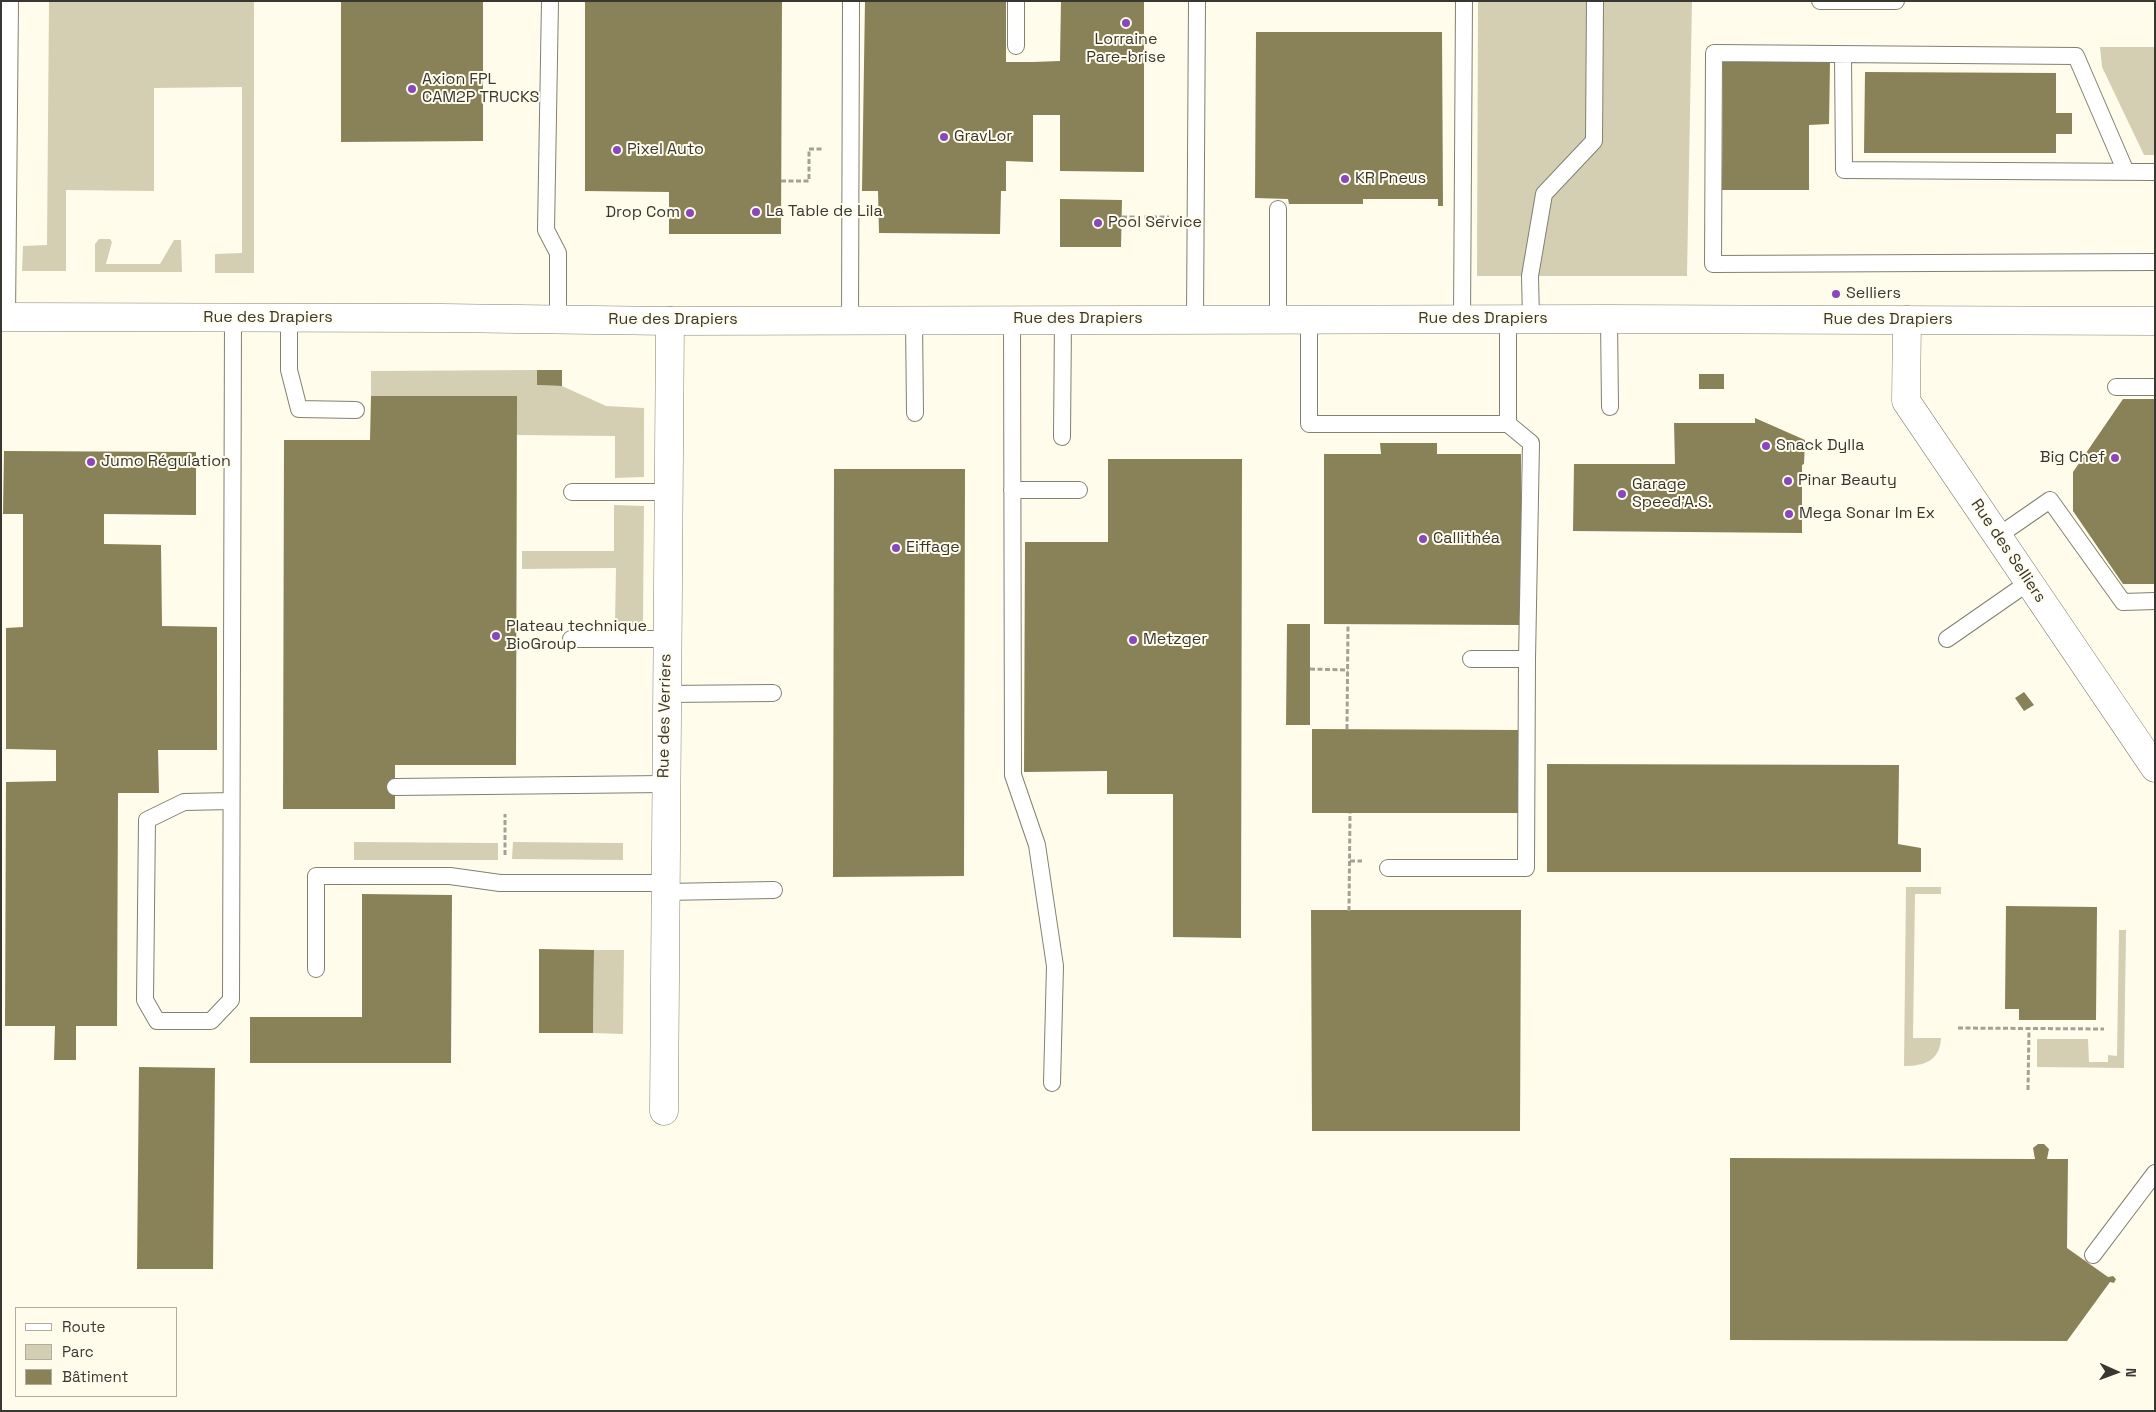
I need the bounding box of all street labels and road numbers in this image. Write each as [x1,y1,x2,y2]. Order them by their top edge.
street label: Rue des Drapiers [203,308,333,328]
street label: Rue des Drapiers [1013,309,1143,329]
street label: Rue des Drapiers [1418,309,1548,329]
street label: Rue des Drapiers [608,310,738,330]
street label: Rue des Drapiers [1823,310,1953,330]
street label: Rue des Selliers [1966,496,2050,606]
street label: Rue des Verriers [654,654,676,778]

